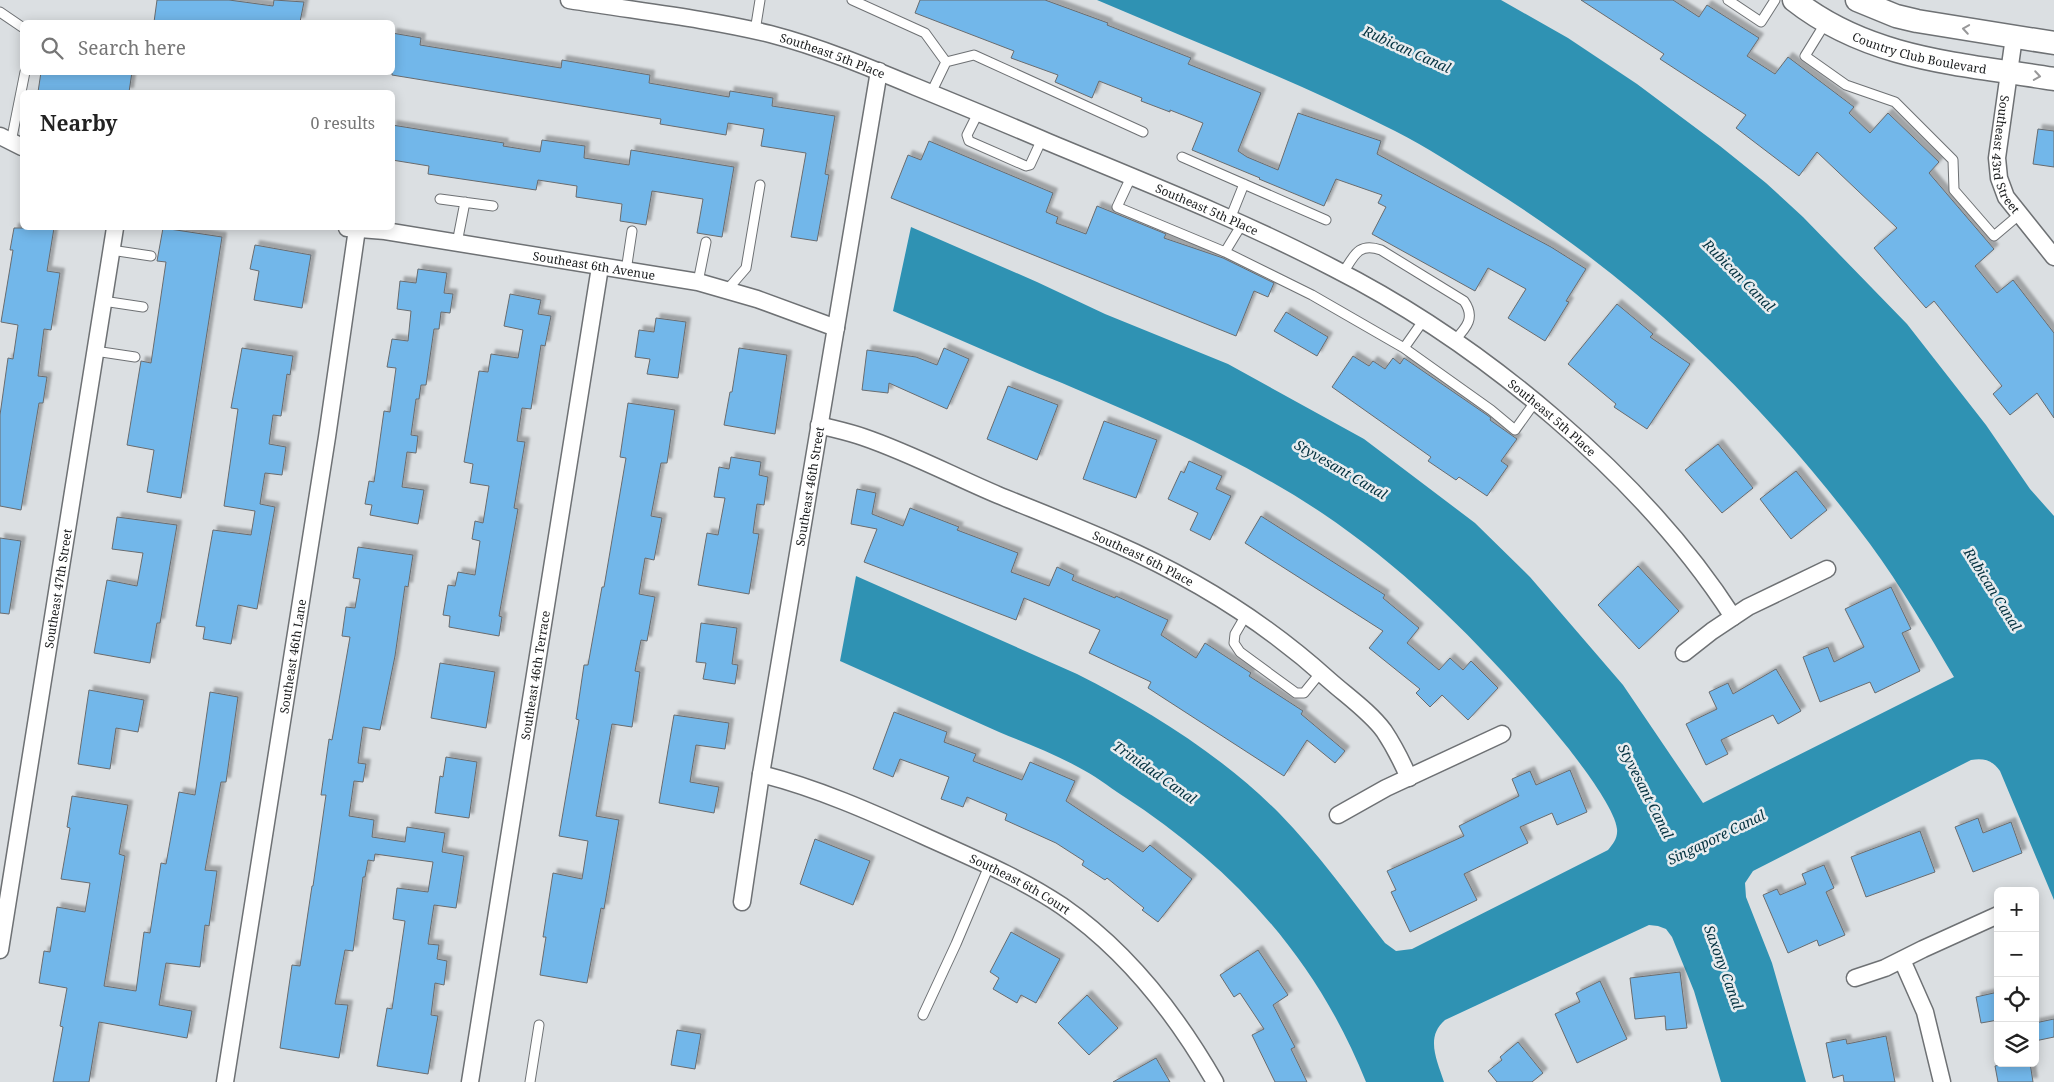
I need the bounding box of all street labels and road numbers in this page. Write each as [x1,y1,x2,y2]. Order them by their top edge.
street label: Country Club Boulevard [1850,27,1988,77]
street label: Southeast 5th Place [778,29,888,82]
street label: Southeast 43rd Street [1988,94,2024,217]
street label: Southeast 5th Place [1153,179,1261,239]
street label: Southeast 6th Avenue [532,247,656,283]
street label: Southeast 5th Place [1505,375,1600,460]
street label: Southeast 46th Street [791,425,828,547]
street label: Southeast 6th Place [1090,526,1197,590]
street label: Southeast 47th Street [40,528,75,650]
street label: Southeast 46th Lane [275,598,310,715]
street label: Southeast 46th Terrace [516,609,554,741]
street label: Southeast 6th Court [967,849,1074,918]

